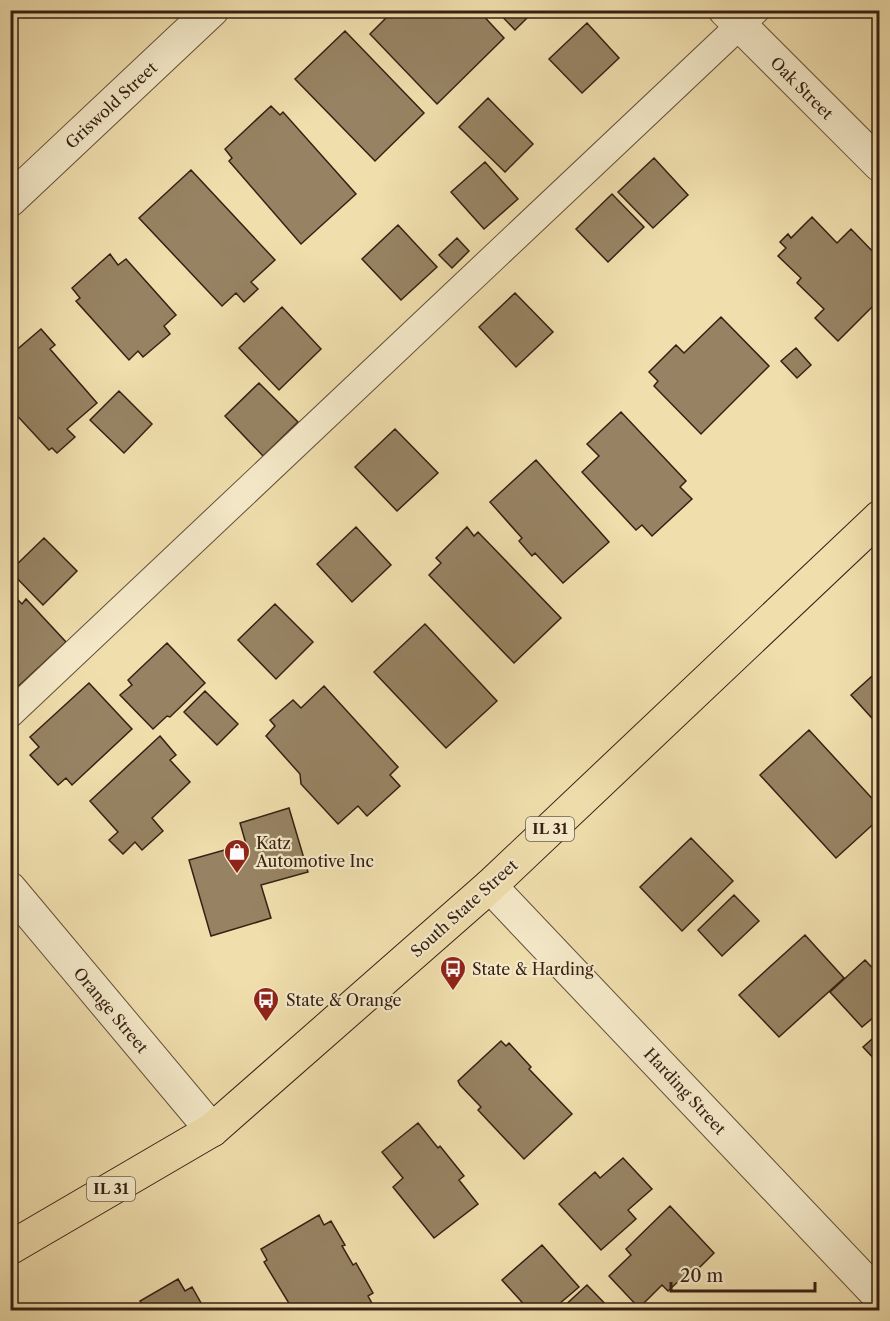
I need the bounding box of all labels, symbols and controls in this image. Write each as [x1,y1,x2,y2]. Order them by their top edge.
street label: Oak Street [767,53,838,124]
street label: Griswold Street [61,57,161,153]
road number: IL 31 [526,817,574,841]
place label: Katz Automotive Inc [255,833,374,871]
shop icon: Katz Automotive Inc [222,837,252,875]
street label: South State Street [406,854,522,961]
bus stop icon: State & Harding [438,954,468,992]
place label: State & Harding [472,959,594,979]
street label: Orange Street [69,963,153,1057]
bus stop icon: State & Orange [251,985,281,1023]
place label: State & Orange [286,990,402,1010]
street label: Harding Street [640,1044,730,1139]
road number: IL 31 [87,1177,135,1201]
scale bar [671,1255,815,1293]
text: 20 m [680,1265,724,1287]

